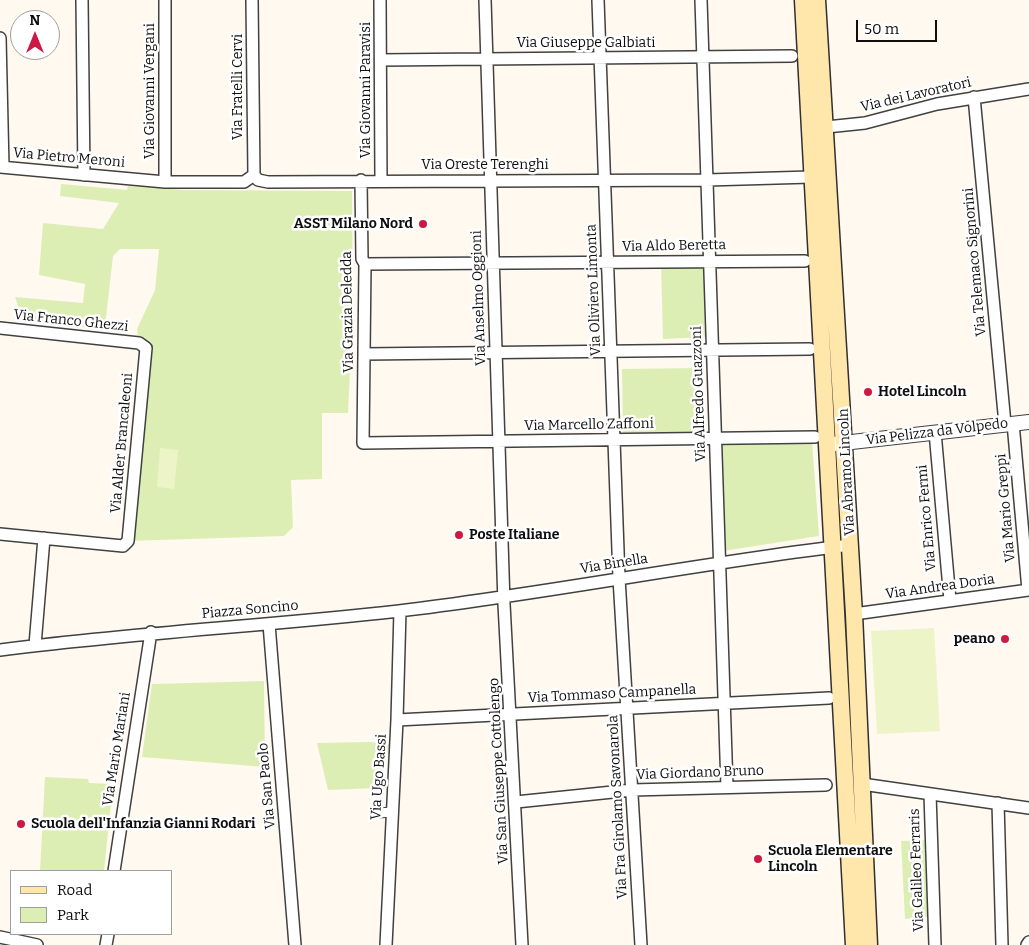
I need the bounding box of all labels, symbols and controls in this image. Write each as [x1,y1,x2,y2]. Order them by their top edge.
north arrow [10,10,60,60]
scale bar [859,10,940,42]
text: N [30,12,40,29]
text: 50 m [864,20,899,38]
street label: Via Giovanni Paravisi [358,22,374,158]
street label: Via Giovanni Vergani [142,23,158,159]
street label: Via Fratelli Cervi [230,34,246,140]
street label: Via Giuseppe Galbiati [516,35,656,51]
street label: Via dei Lavoratori [859,74,973,116]
street label: Via Pietro Meroni [12,145,126,171]
street label: Via Oreste Terenghi [421,157,549,173]
street label: Via Telemaco Signorini [960,187,990,337]
place label: ASST Milano Nord [294,216,413,232]
marker: ASST Milano Nord [417,218,429,230]
street label: Via Oliviero Limonta [583,224,605,356]
street label: Via Anselmo Oggioni [468,230,490,366]
street label: Via Aldo Beretta [622,237,726,255]
street label: Via Grazia Deledda [339,251,357,373]
street label: Via Franco Ghezzi [13,307,129,335]
street label: Via Alfredo Guazzoni [688,326,710,462]
street label: Via Alder Brancaleoni [108,372,136,514]
place label: Hotel Lincoln [878,384,966,400]
marker: Hotel Lincoln [862,386,874,398]
street label: Via Abramo Lincoln [835,408,859,536]
street label: Via Marcello Zaffoni [524,415,654,435]
street label: Via Pelizza da Volpedo [865,415,1009,449]
street label: Via Mario Greppi [993,453,1019,563]
street label: Via Enrico Fermi [914,464,940,572]
place label: Poste Italiane [469,527,559,543]
marker: Poste Italiane [453,529,465,541]
street label: Via Binella [579,550,649,578]
street label: Via Andrea Doria [884,571,996,603]
street label: Piazza Soncino [201,597,299,623]
place label: peano [954,631,995,647]
marker: peano [999,633,1011,645]
street label: Via San Giuseppe Cottolengo [486,677,512,865]
street label: Via Tommaso Campanella [527,681,697,707]
street label: Via Mario Mariani [100,691,134,807]
street label: Via Fra Girolamo Savonarola [605,715,631,899]
street label: Via Ugo Bassi [368,733,390,821]
street label: Via San Paolo [255,742,279,830]
street label: Via Giordano Bruno [636,762,764,784]
street label: Via Galileo Ferraris [906,808,928,932]
place label: Scuola dell'Infanzia Gianni Rodari [31,816,255,832]
marker: Scuola dell'Infanzia Gianni Rodari [15,818,27,830]
place label: Scuola Elementare Lincoln [768,843,893,876]
marker: Scuola Elementare Lincoln [752,853,764,865]
legend [10,870,172,935]
text: Road [57,881,92,899]
text: Park [57,906,89,924]

